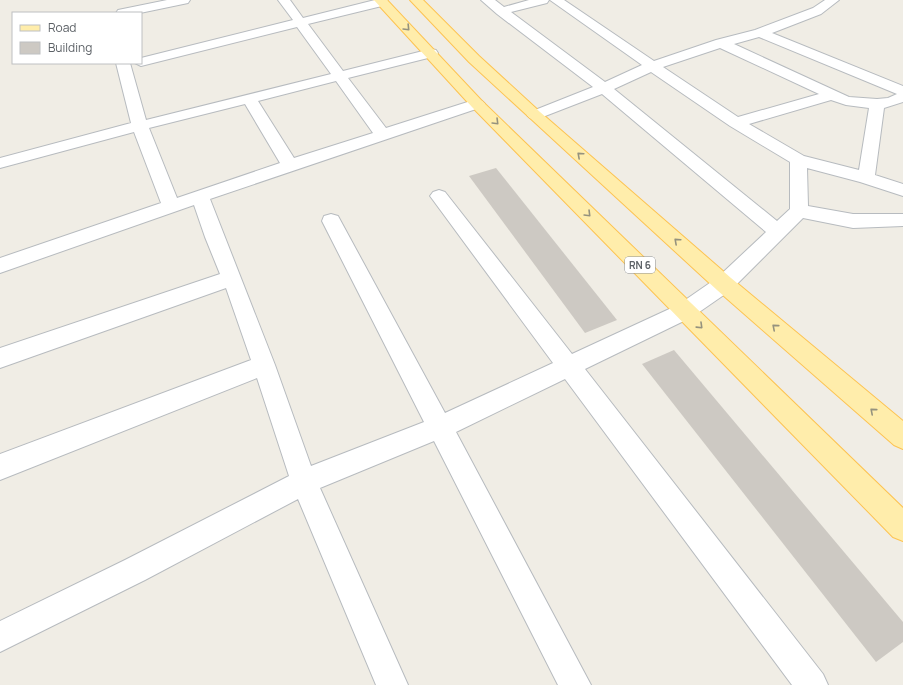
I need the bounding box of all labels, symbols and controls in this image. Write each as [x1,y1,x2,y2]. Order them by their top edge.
legend [12,12,142,64]
text: Road [48,19,76,36]
one-way arrow [402,23,410,31]
text: Building [48,39,92,56]
one-way arrow [491,117,499,125]
one-way arrow [577,152,585,159]
one-way arrow [583,209,591,217]
one-way arrow [674,239,681,246]
road number: RN 6 [625,257,655,273]
one-way arrow [695,321,703,328]
one-way arrow [772,324,779,331]
one-way arrow [871,409,878,416]

